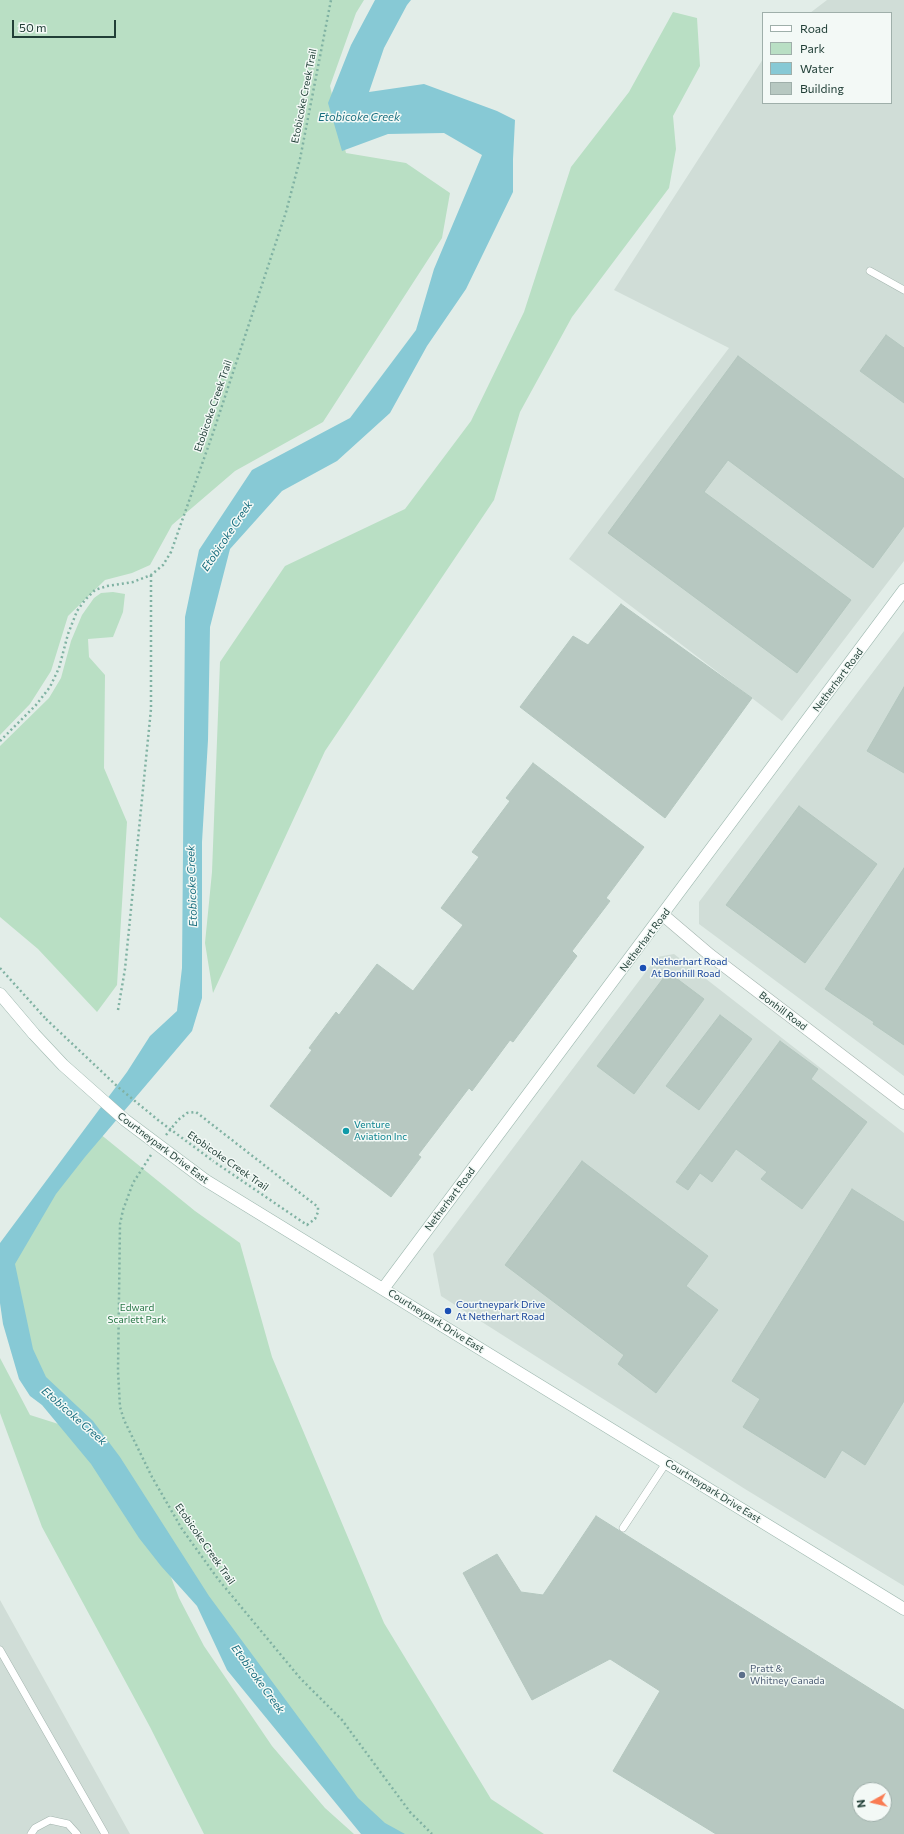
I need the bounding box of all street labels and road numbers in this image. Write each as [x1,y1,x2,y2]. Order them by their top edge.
street label: Etobicoke Creek Trail [289,48,319,144]
street label: Etobicoke Creek Trail [192,359,234,453]
street label: Netherhart Road [810,646,866,714]
street label: Netherhart Road [617,906,673,974]
street label: Bonhill Road [757,989,809,1033]
street label: Courtneypark Drive East [115,1110,211,1186]
street label: Etobicoke Creek Trail [185,1129,271,1193]
street label: Netherhart Road [422,1165,478,1233]
street label: Courtneypark Drive East [386,1287,486,1355]
street label: Courtneypark Drive East [663,1457,763,1525]
street label: Etobicoke Creek Trail [173,1501,237,1587]

